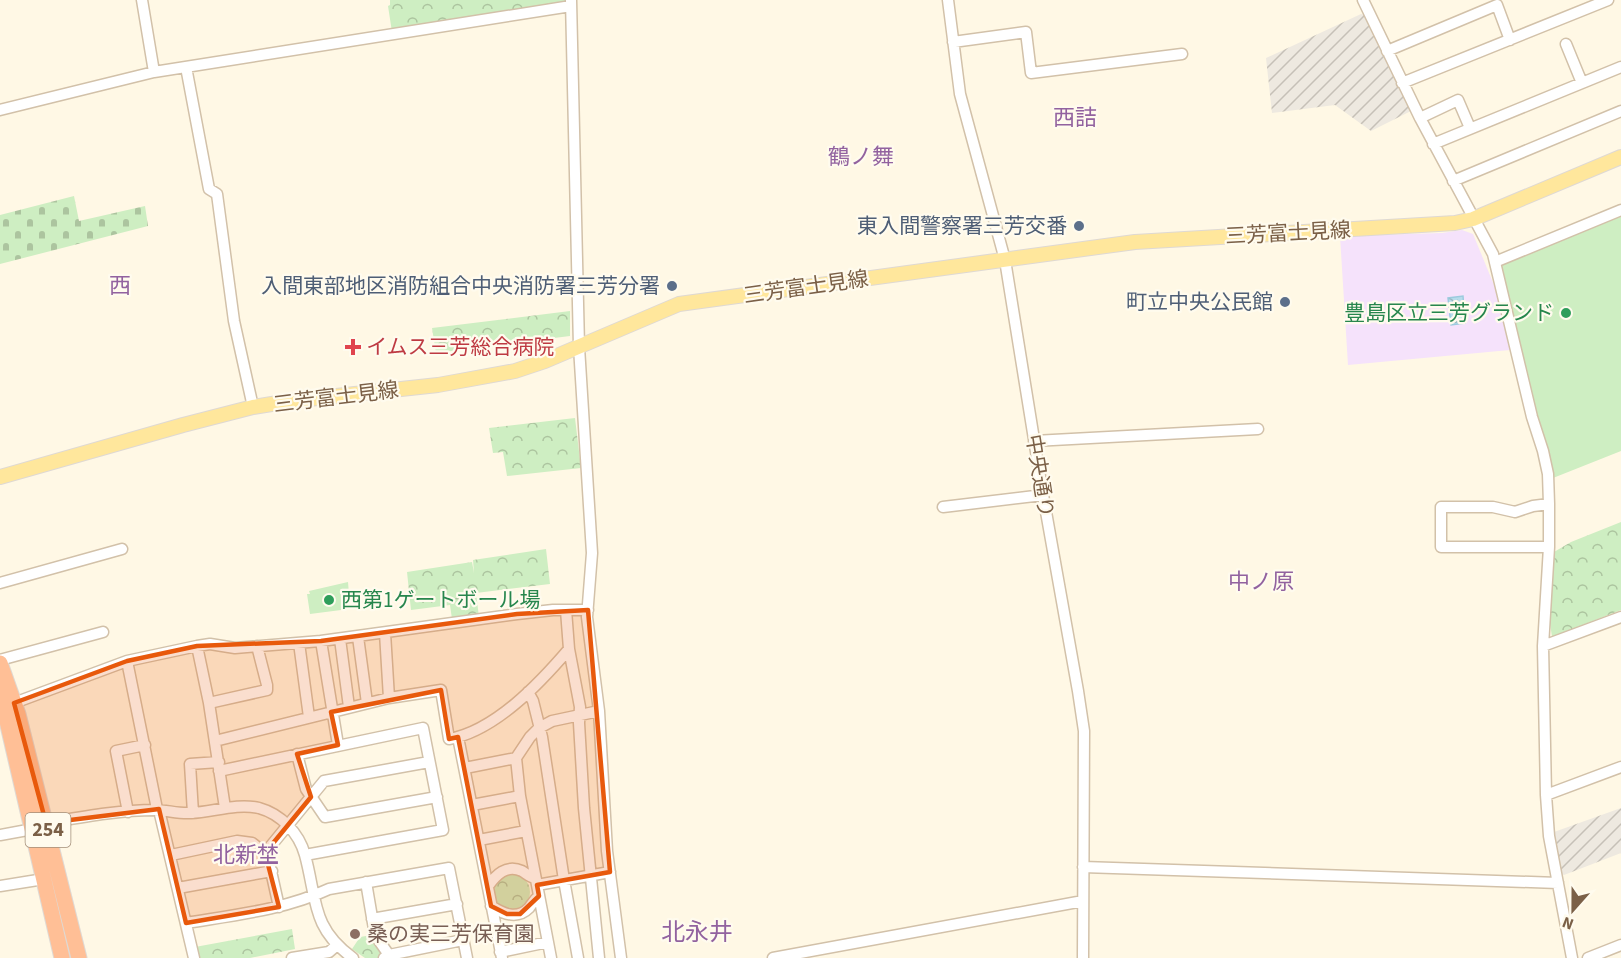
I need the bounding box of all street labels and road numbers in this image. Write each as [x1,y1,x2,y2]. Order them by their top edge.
street label: 三芳富士見線 [1224,215,1352,251]
street label: 三芳富士見線 [742,263,870,311]
street label: 三芳富士見線 [272,374,400,420]
street label: 中央通り [1019,432,1061,520]
road number: 254 [26,813,70,847]

